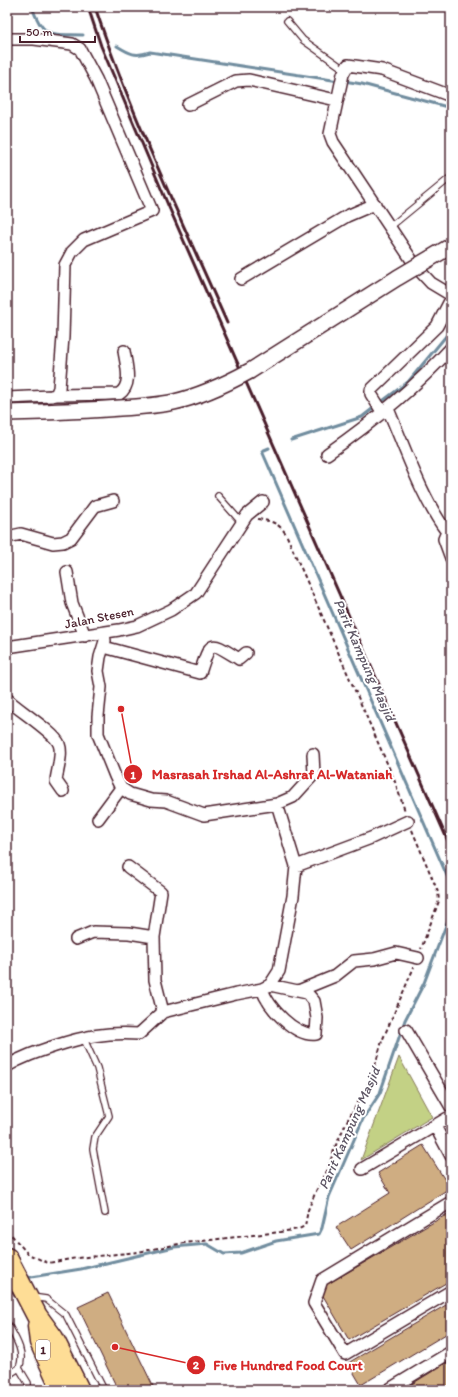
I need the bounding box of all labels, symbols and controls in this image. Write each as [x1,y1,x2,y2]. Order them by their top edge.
scale bar [20,18,95,44]
text: 50 m [26,25,52,39]
water label: Parit Kampung Masjid [330,597,400,725]
street label: Jalan Stesen [63,603,135,632]
callout: Masrasah Irshad Al-Ashraf Al-Wataniah [123,761,400,787]
text: Masrasah Irshad Al-Ashraf Al-Wataniah [152,766,393,783]
text: 1 [130,768,136,782]
water label: Parit Kampung Masjid [315,1063,385,1192]
road number: 1 [36,1340,50,1360]
callout: Five Hundred Food Court [186,1352,371,1378]
text: Five Hundred Food Court [213,1357,363,1374]
text: 2 [193,1358,200,1372]

